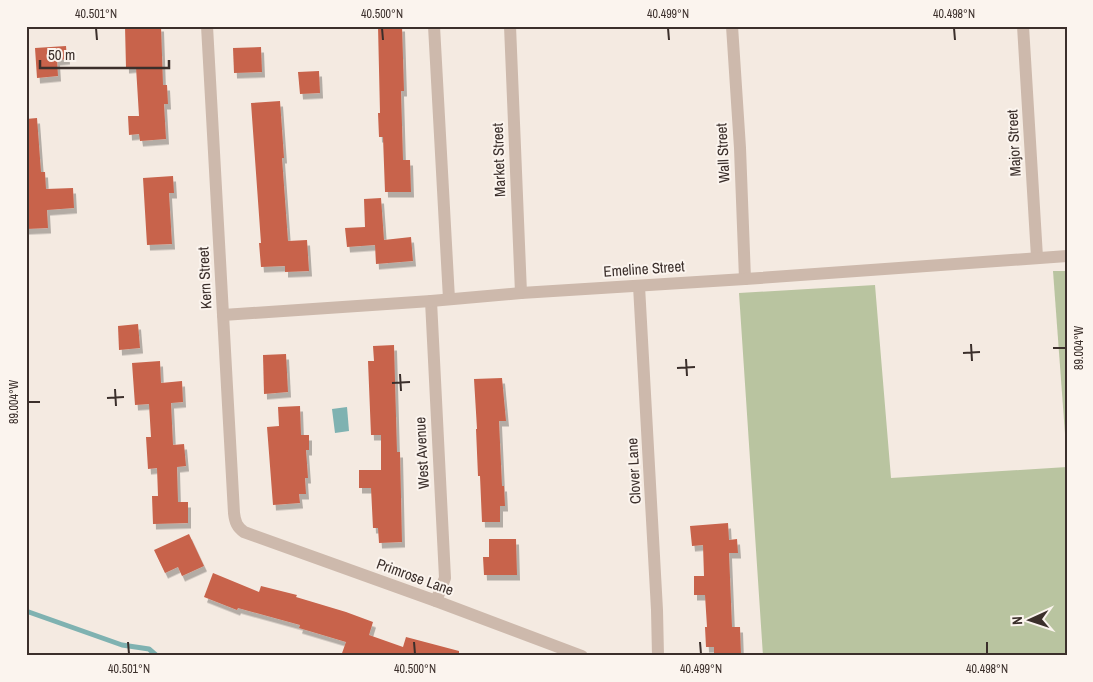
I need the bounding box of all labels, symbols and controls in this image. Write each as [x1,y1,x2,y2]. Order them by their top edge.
text: 40.501°N [75,6,117,22]
text: 40.500°N [361,6,403,22]
text: 40.499°N [647,6,689,22]
text: 40.498°N [933,6,975,22]
scale bar [40,38,169,70]
text: 50 m [48,44,75,65]
street label: Major Street [1001,108,1026,177]
street label: Market Street [487,122,510,197]
street label: Wall Street [710,122,735,183]
street label: Kern Street [192,246,217,310]
street label: Emeline Street [603,255,686,282]
text: 89.004°W [1071,325,1087,370]
text: 89.004°W [6,379,22,424]
street label: West Avenue [409,416,434,490]
street label: Clover Lane [621,437,646,505]
street label: Primrose Lane [374,553,457,600]
north arrow [1006,594,1056,644]
text: N [1008,616,1026,625]
text: 40.501°N [108,661,150,677]
text: 40.500°N [394,661,436,677]
text: 40.499°N [680,661,722,677]
text: 40.498°N [966,661,1008,677]

